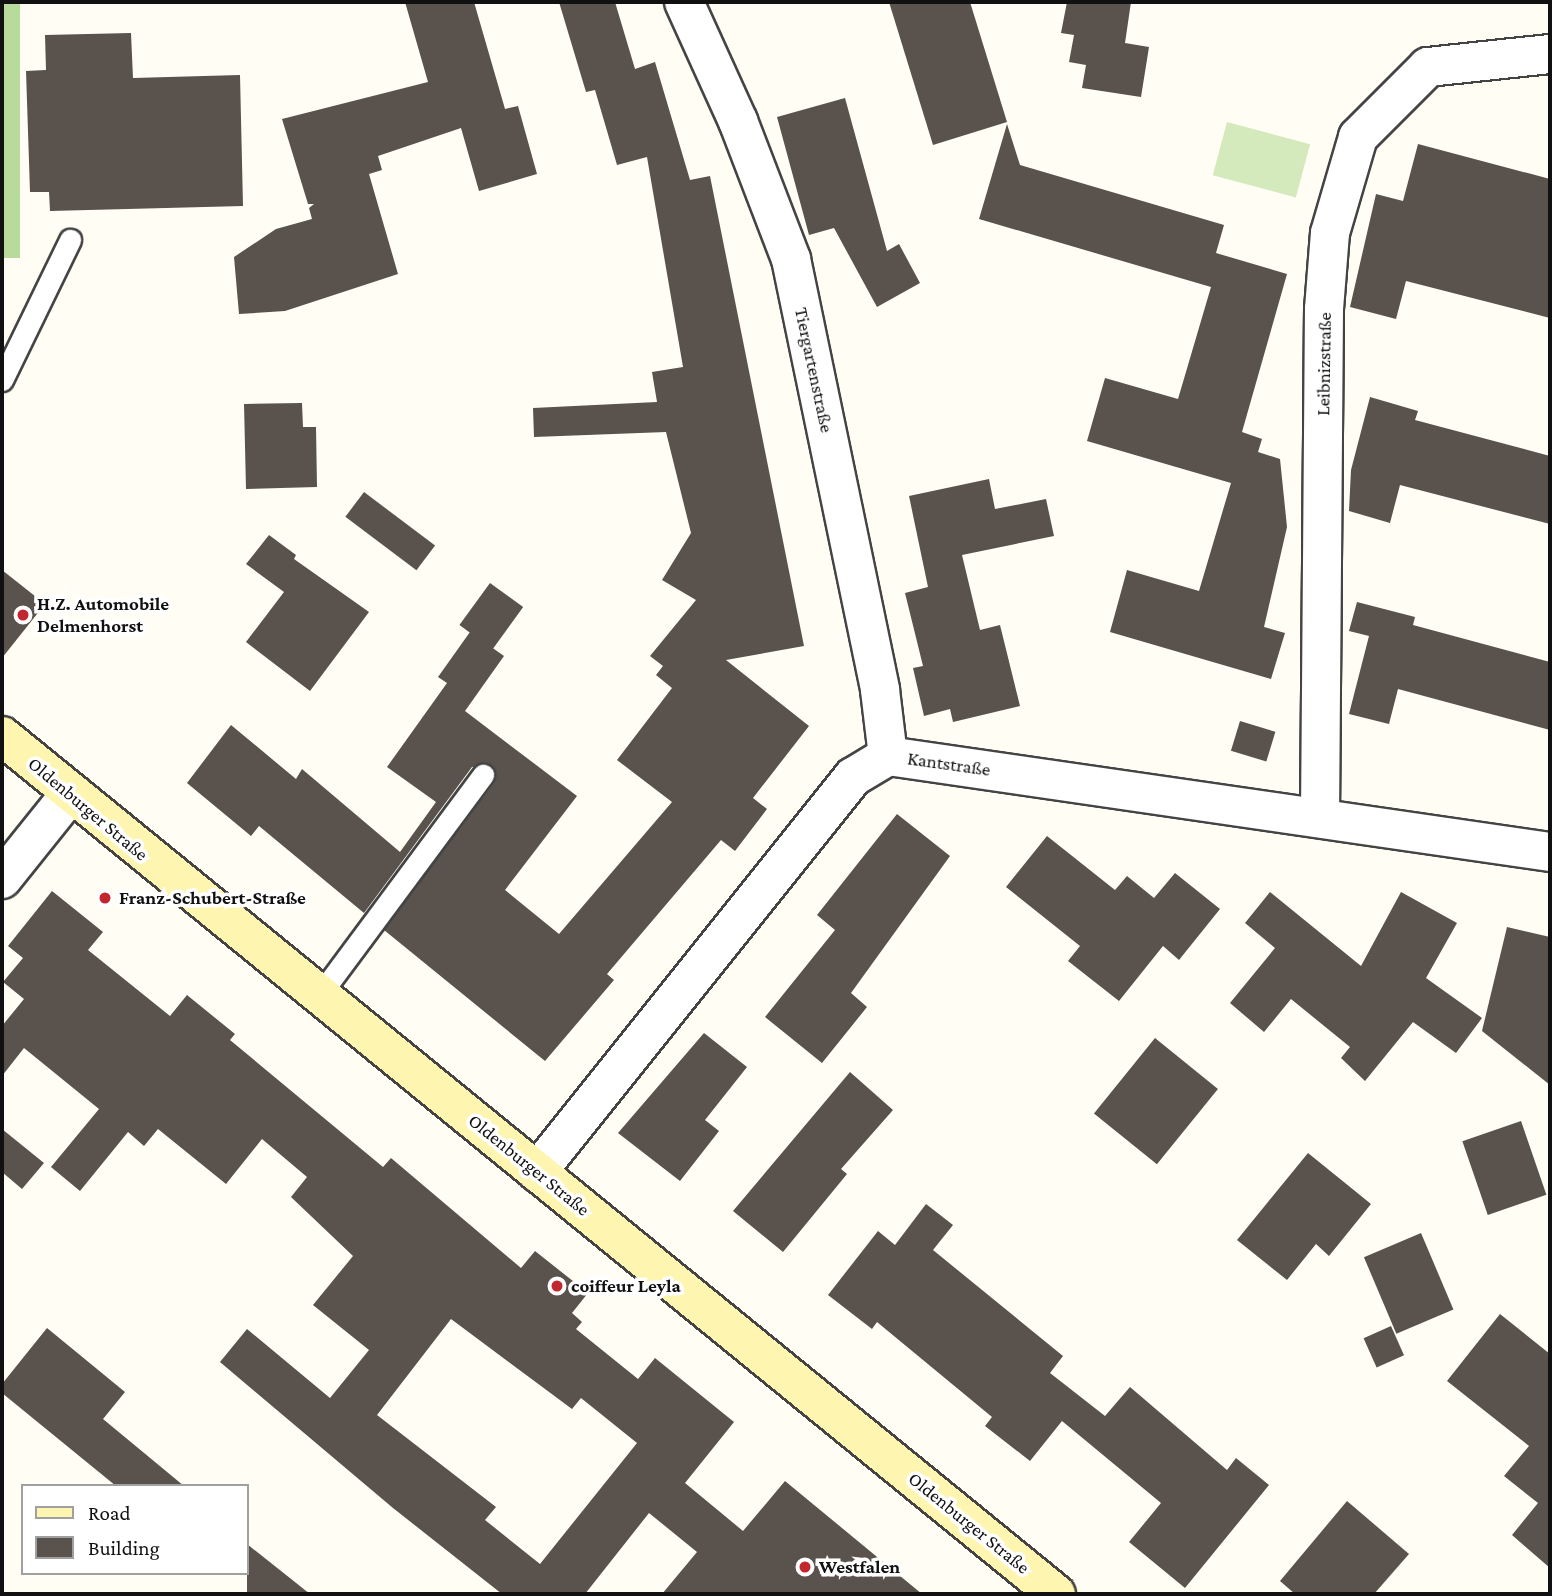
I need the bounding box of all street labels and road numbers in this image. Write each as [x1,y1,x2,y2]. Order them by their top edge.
street label: Tiergartenstraße [790,305,838,435]
street label: Leibnizstraße [1312,312,1336,416]
street label: Kantstraße [906,747,992,781]
street label: Oldenburger Straße [23,752,153,866]
street label: Oldenburger Straße [464,1109,594,1221]
street label: Oldenburger Straße [904,1467,1034,1579]

